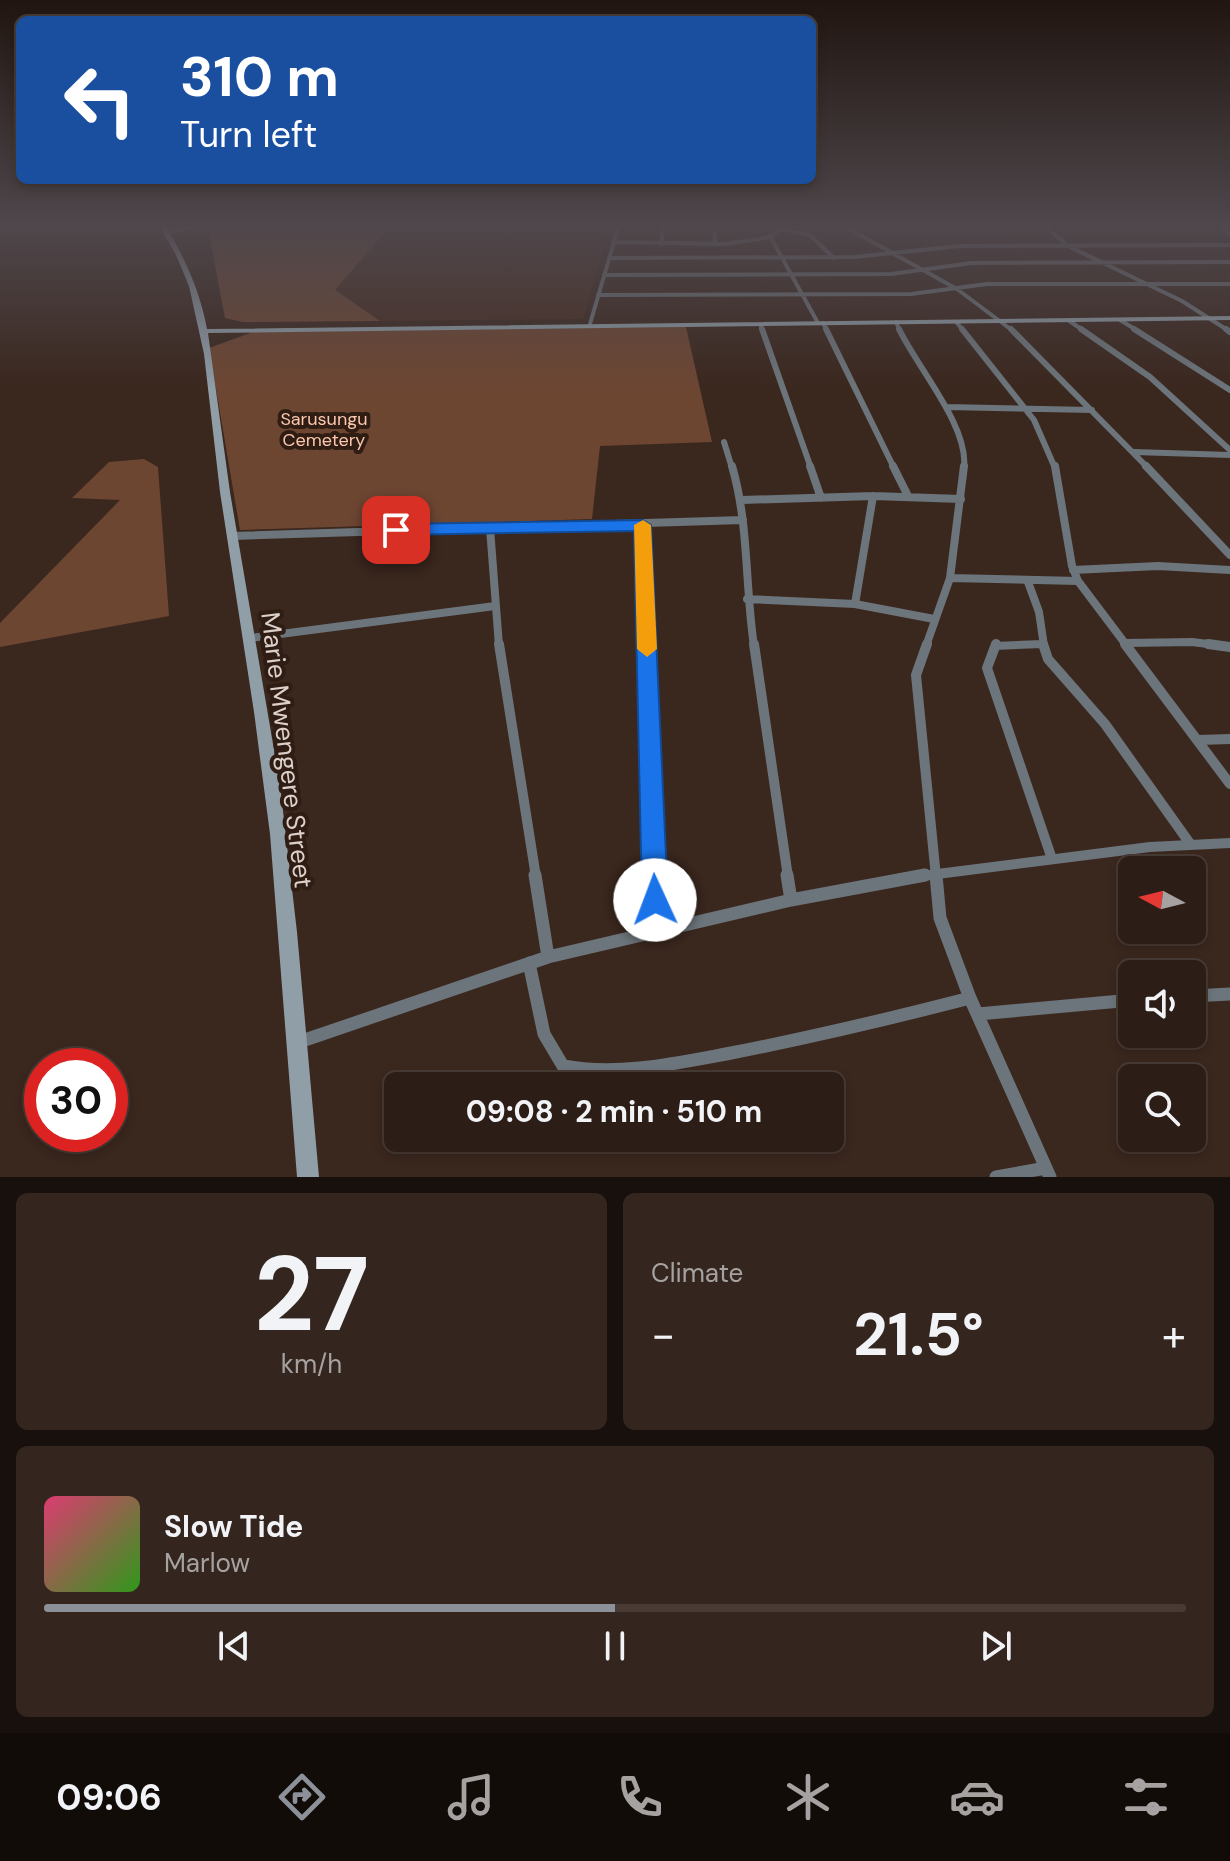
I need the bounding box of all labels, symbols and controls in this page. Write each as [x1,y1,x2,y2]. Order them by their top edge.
text: 310 m [180,40,339,113]
icon: left [48,48,152,152]
text: Turn left [180,111,317,158]
park label: Sarusungu Cemetery [280,407,368,452]
pin [362,496,430,564]
icon: arrive [374,508,418,552]
street label: Marie Mwengere Street [253,610,321,890]
north arrow [1118,856,1206,944]
map controls [1118,856,1206,1152]
position arrow [613,858,697,942]
button: sound [1118,960,1206,1048]
speed limit sign: 30 [24,1048,128,1152]
button: search [1118,1064,1206,1152]
text: 09:08 · 2 min · 510 m [466,1092,762,1131]
text: 27 [254,1227,369,1362]
text: Climate [651,1256,743,1290]
text: 21.5° [853,1295,984,1374]
text: − [651,1306,675,1364]
text: + [1162,1306,1186,1364]
text: km/h [281,1347,342,1381]
text: Slow Tide [164,1507,303,1546]
text: Marlow [164,1546,250,1580]
icon: previous [212,1624,256,1668]
icon: pause [593,1624,637,1668]
icon: next [974,1624,1018,1668]
icon: directions [274,1769,330,1825]
icon: music [443,1769,499,1825]
icon: phone [612,1769,668,1825]
icon: climate [780,1769,836,1825]
icon: car [949,1769,1005,1825]
icon: filters [1118,1769,1174,1825]
text: 09:06 [56,1774,162,1821]

